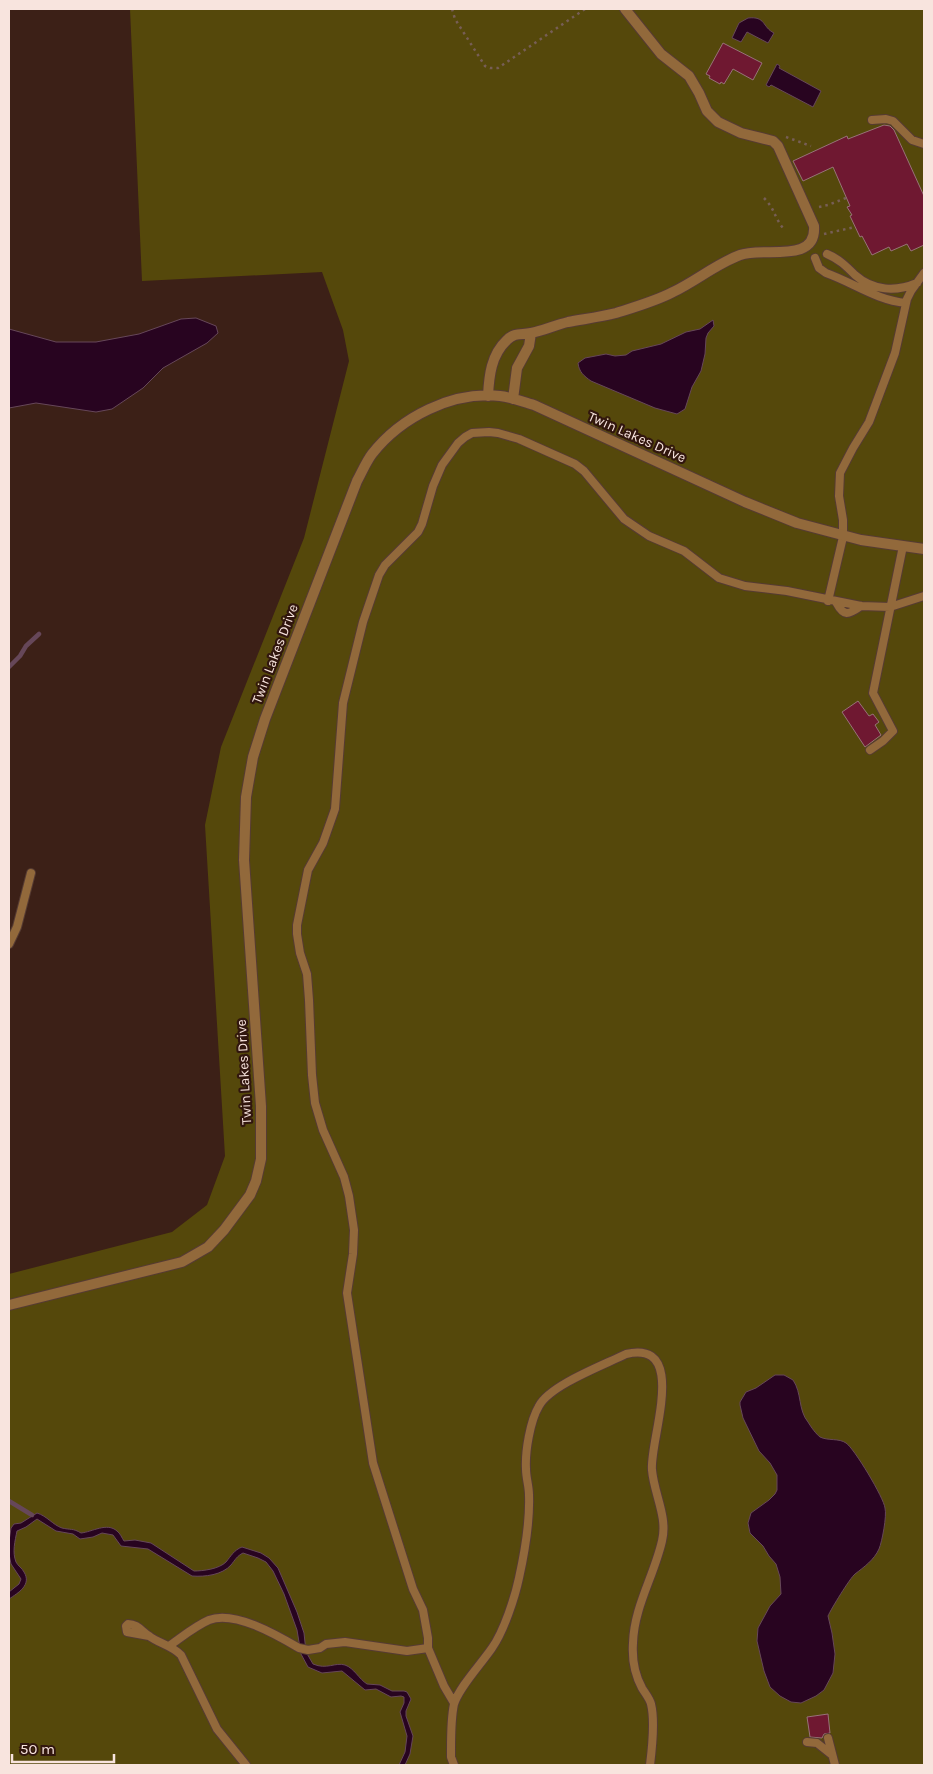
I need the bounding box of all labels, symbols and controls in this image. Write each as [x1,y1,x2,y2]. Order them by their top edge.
street label: Twin Lakes Drive [585,408,689,466]
street label: Twin Lakes Drive [248,602,302,706]
street label: Twin Lakes Drive [233,1019,255,1125]
scale bar [12,1732,115,1764]
text: 50 m [20,1740,55,1758]

